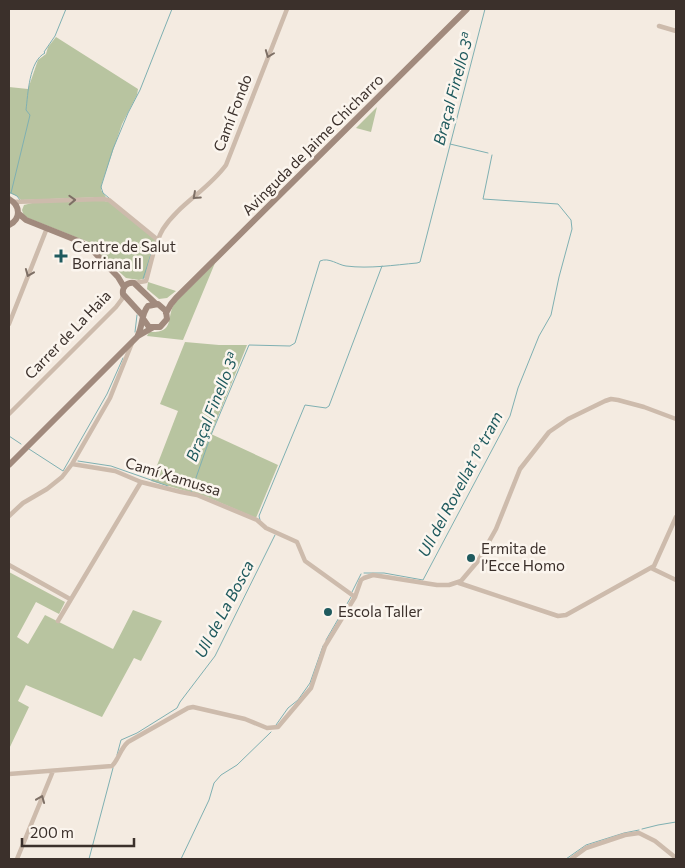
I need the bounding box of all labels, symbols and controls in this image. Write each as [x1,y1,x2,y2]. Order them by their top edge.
water label: Braçal Finello 3ª [428,30,477,147]
one-way arrow [265,49,275,58]
street label: Avinguda de Jaime Chicharro [238,70,387,219]
street label: Camí Fondo [209,71,255,154]
one-way arrow [192,190,201,199]
one-way arrow [69,195,77,205]
place label: Centre de Salut Borriana II [72,237,176,272]
marker: Centre de Salut Borriana II [54,249,68,263]
one-way arrow [25,268,35,277]
street label: Carrer de La Haia [20,286,114,382]
water label: Braçal Finello 3ª [181,349,242,464]
water label: Ull del Rovellat 1º tram [413,408,506,560]
street label: Camí Xamussa [123,453,223,499]
place label: Ermita de l’Ecce Homo [481,539,565,574]
marker: Ermita de l’Ecce Homo [465,552,477,564]
water label: Ull de La Bosca [190,557,257,661]
place label: Escola Taller [338,602,422,620]
marker: Escola Taller [322,606,334,618]
one-way arrow [35,795,46,804]
scale bar [22,816,135,848]
text: 200 m [30,823,74,841]

